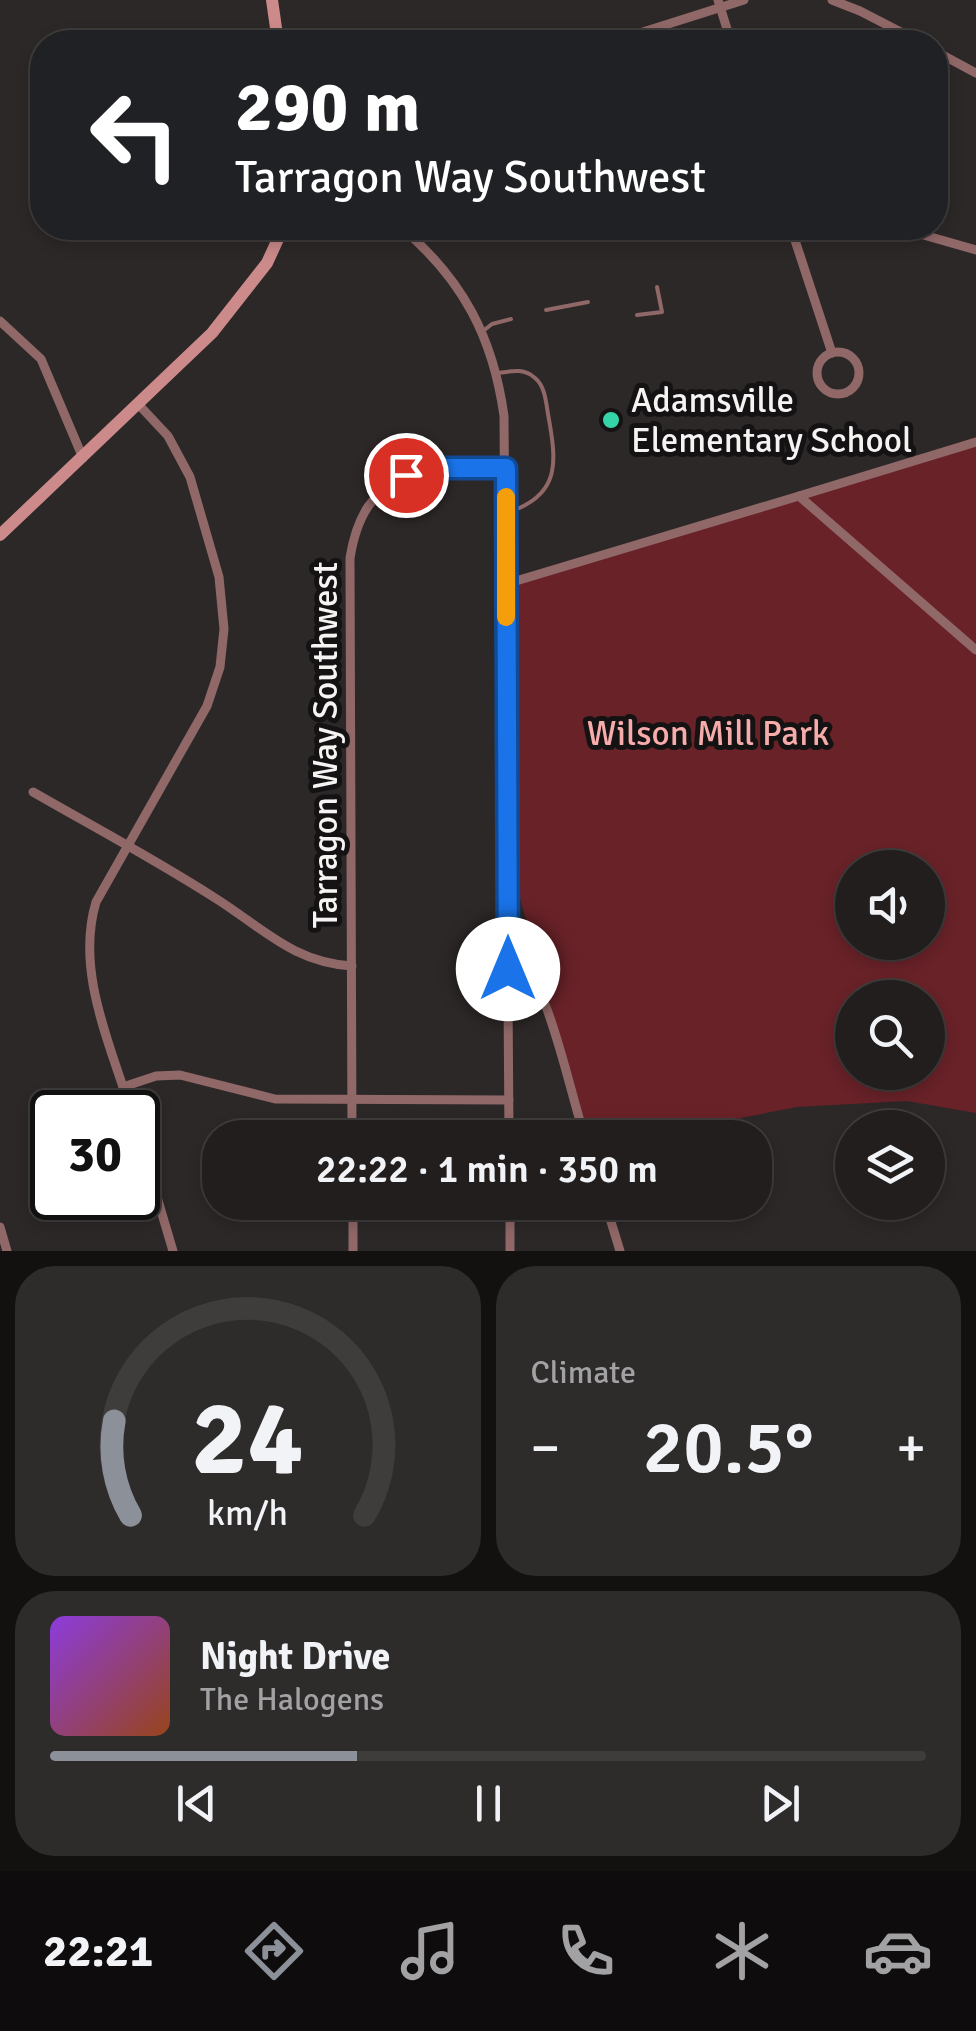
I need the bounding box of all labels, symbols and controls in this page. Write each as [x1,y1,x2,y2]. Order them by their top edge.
text: 290 m [235,64,420,150]
icon: left [70,70,200,200]
text: Tarragon Way Southwest [235,150,706,205]
place label: Adamsville Elementary School [631,379,912,462]
marker: Adamsville Elementary School [600,409,622,431]
pin [364,433,449,518]
icon: arrive [379,448,434,503]
street label: Tarragon Way Southwest [304,562,347,928]
park label: Wilson Mill Park [587,712,829,755]
map controls [835,850,945,1220]
button: sound [835,850,945,960]
position arrow [456,917,560,1021]
button: search [835,980,945,1090]
speed limit sign: 30 [30,1090,160,1220]
button: layers [835,1110,945,1220]
text: 22:22 · 1 min · 350 m [316,1146,658,1193]
text: Climate [531,1353,636,1392]
text: 24 [192,1375,304,1503]
text: 20.5° [643,1401,814,1494]
text: − [531,1414,560,1482]
text: + [896,1414,926,1482]
text: km/h [207,1491,288,1535]
text: Night Drive [200,1633,390,1680]
text: The Halogens [200,1680,384,1719]
icon: previous [169,1776,224,1831]
icon: pause [461,1776,516,1831]
icon: next [753,1776,808,1831]
icon: directions [239,1916,309,1986]
icon: music [395,1916,465,1986]
icon: phone [551,1916,621,1986]
icon: climate [707,1916,777,1986]
icon: car [863,1916,933,1986]
text: 22:21 [43,1924,153,1979]

